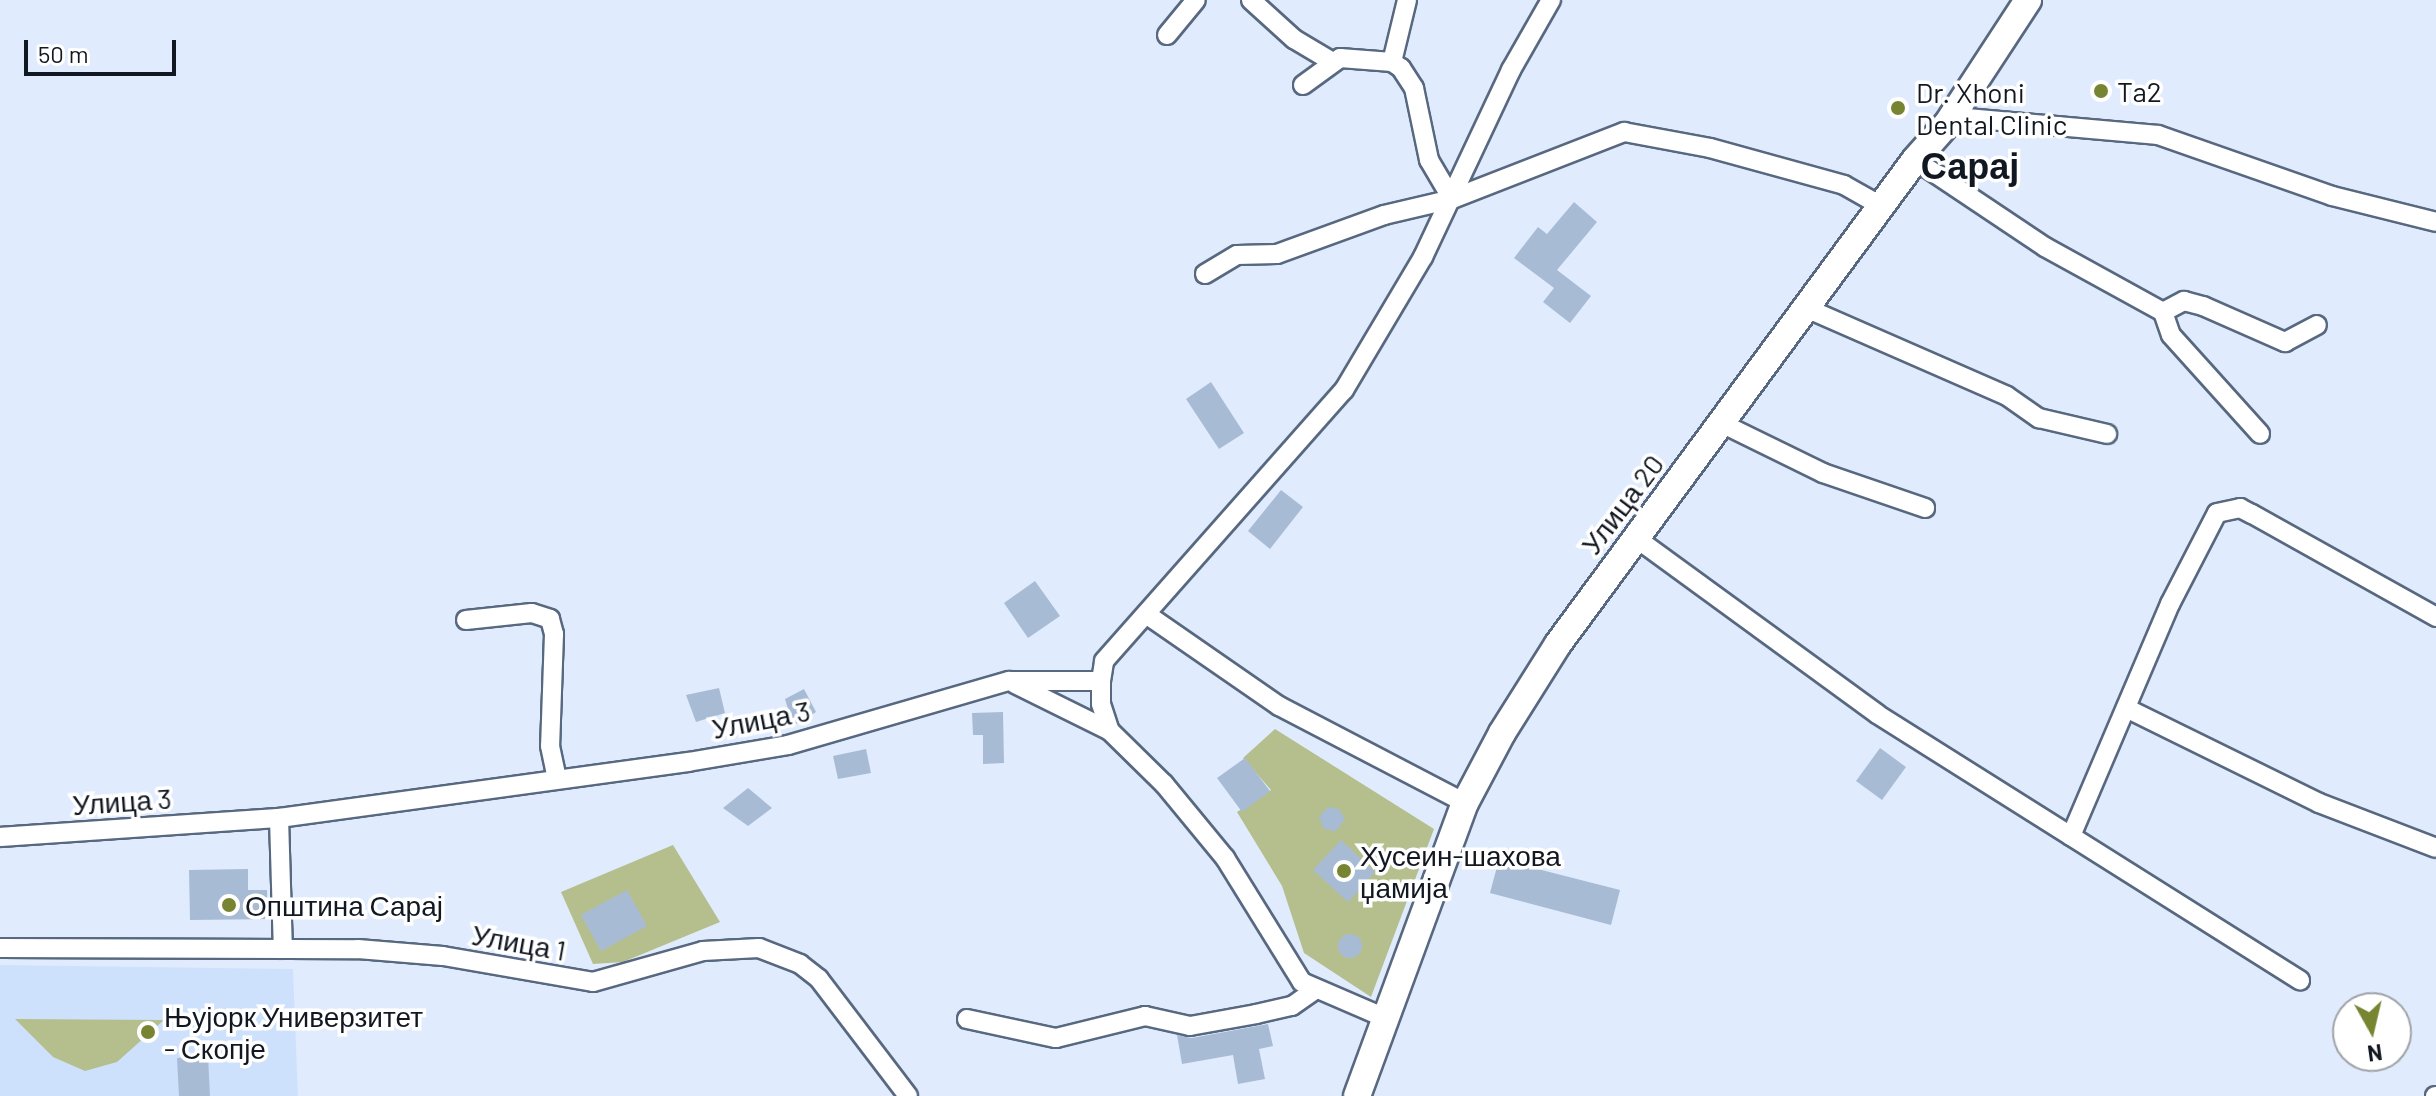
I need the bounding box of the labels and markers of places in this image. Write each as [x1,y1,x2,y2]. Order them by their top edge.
place label: Ta2 [2117,74,2162,108]
place label: Dr. Xhoni Dental Clinic [1916,75,2067,141]
marker: Ta2 [2092,82,2110,100]
marker: Dr. Xhoni Dental Clinic [1887,97,1909,119]
place label: Хусеин-шахова џамија [1360,838,1561,904]
marker: Хусеин-шахова џамија [1335,862,1353,880]
place label: Општина Сарај [245,888,443,922]
marker: Општина Сарај [220,896,238,914]
place label: Њујорк Универзитет - Скопје [164,999,423,1065]
marker: Њујорк Универзитет - Скопје [139,1023,157,1041]

